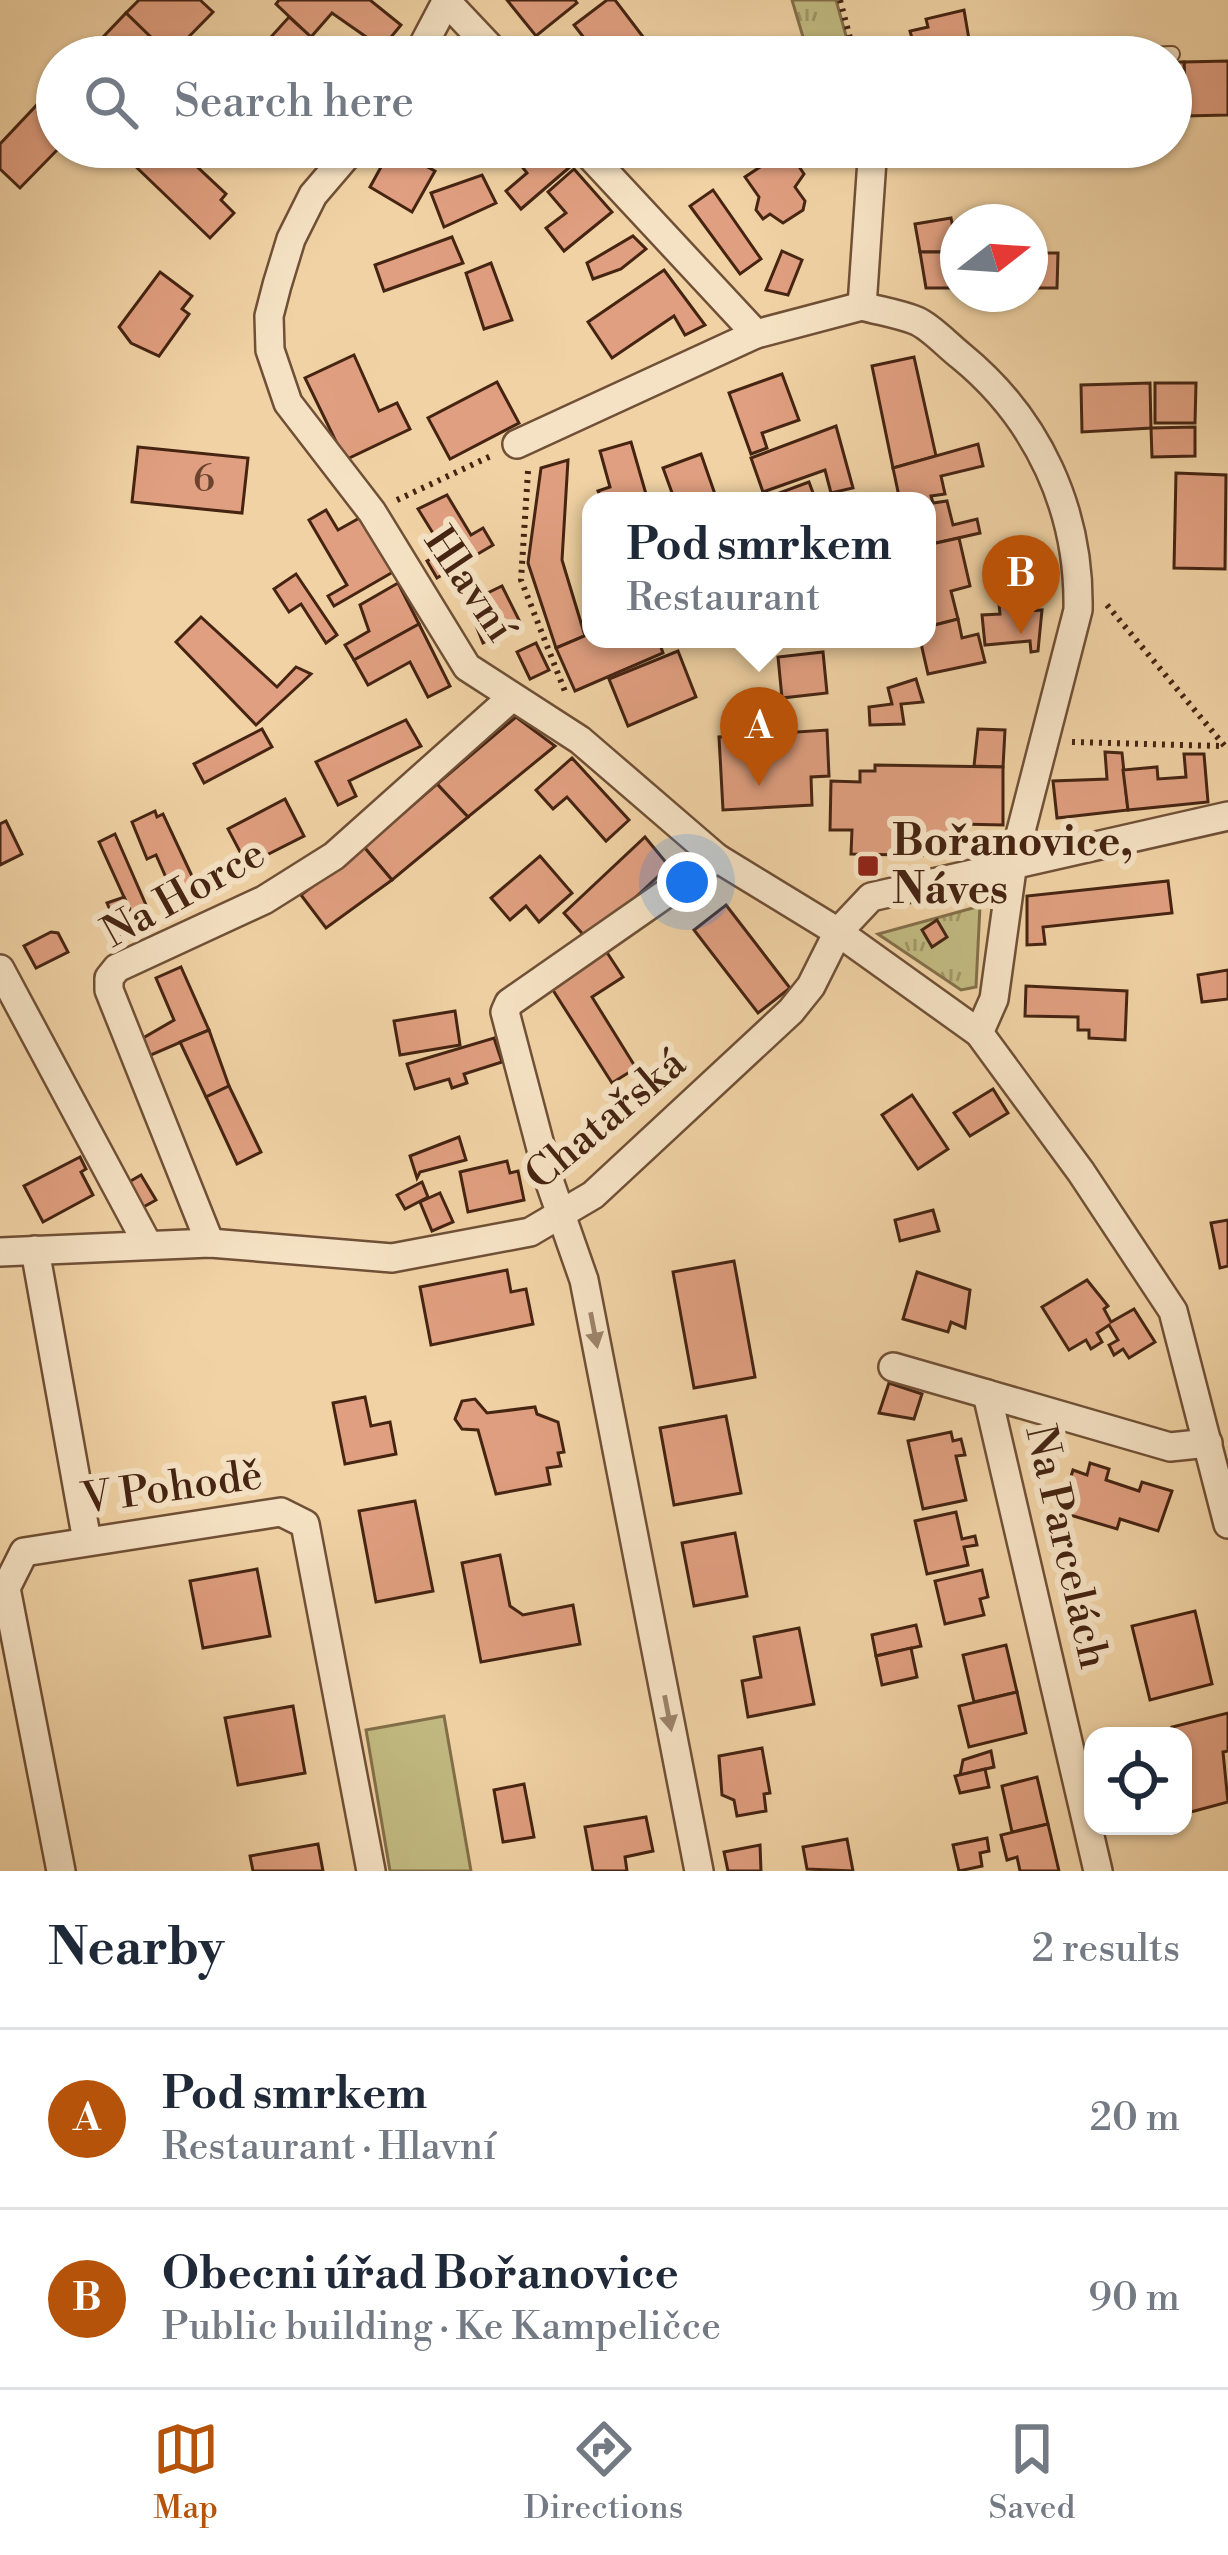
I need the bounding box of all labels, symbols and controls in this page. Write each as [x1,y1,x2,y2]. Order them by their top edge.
search box [36,36,1192,168]
icon: search [78,69,144,135]
text: Search here [174,74,414,131]
north arrow [940,204,1048,312]
house number: 6 [193,458,215,503]
popup [582,492,936,648]
text: Pod smrkem [626,517,892,574]
street label: Hlavní [412,518,528,654]
pin: B [982,535,1060,634]
text: Restaurant [626,574,820,623]
pin: A [720,687,798,786]
place label: Bořanovice, Náves [892,816,1133,917]
street label: Na Horce [93,828,275,960]
your location [657,852,717,912]
marker: Bořanovice, Náves [855,853,881,879]
street label: Chatařská [515,1037,698,1202]
one-way arrow [585,1311,604,1349]
street label: Na Parcelách [1012,1420,1120,1674]
street label: V Pohodě [77,1449,266,1527]
one-way arrow [659,1694,678,1732]
map controls [1084,1727,1192,1835]
button: locate [1084,1727,1192,1835]
text: Nearby [48,1917,224,1981]
text: 2 results [1032,1925,1180,1974]
text: Pod smrkem [162,2066,427,2123]
text: A [73,2094,101,2143]
text: 20 m [1090,2094,1180,2143]
text: Restaurant · Hlavní [162,2123,496,2172]
text: Obecni úřad Bořanovice [162,2246,679,2303]
text: B [72,2274,102,2323]
text: 90 m [1088,2274,1180,2323]
text: Public building · Ke Kampeličce [162,2303,721,2352]
tab: Map [153,2416,219,2529]
tab: Directions [524,2416,683,2529]
tab: Saved [989,2416,1075,2529]

